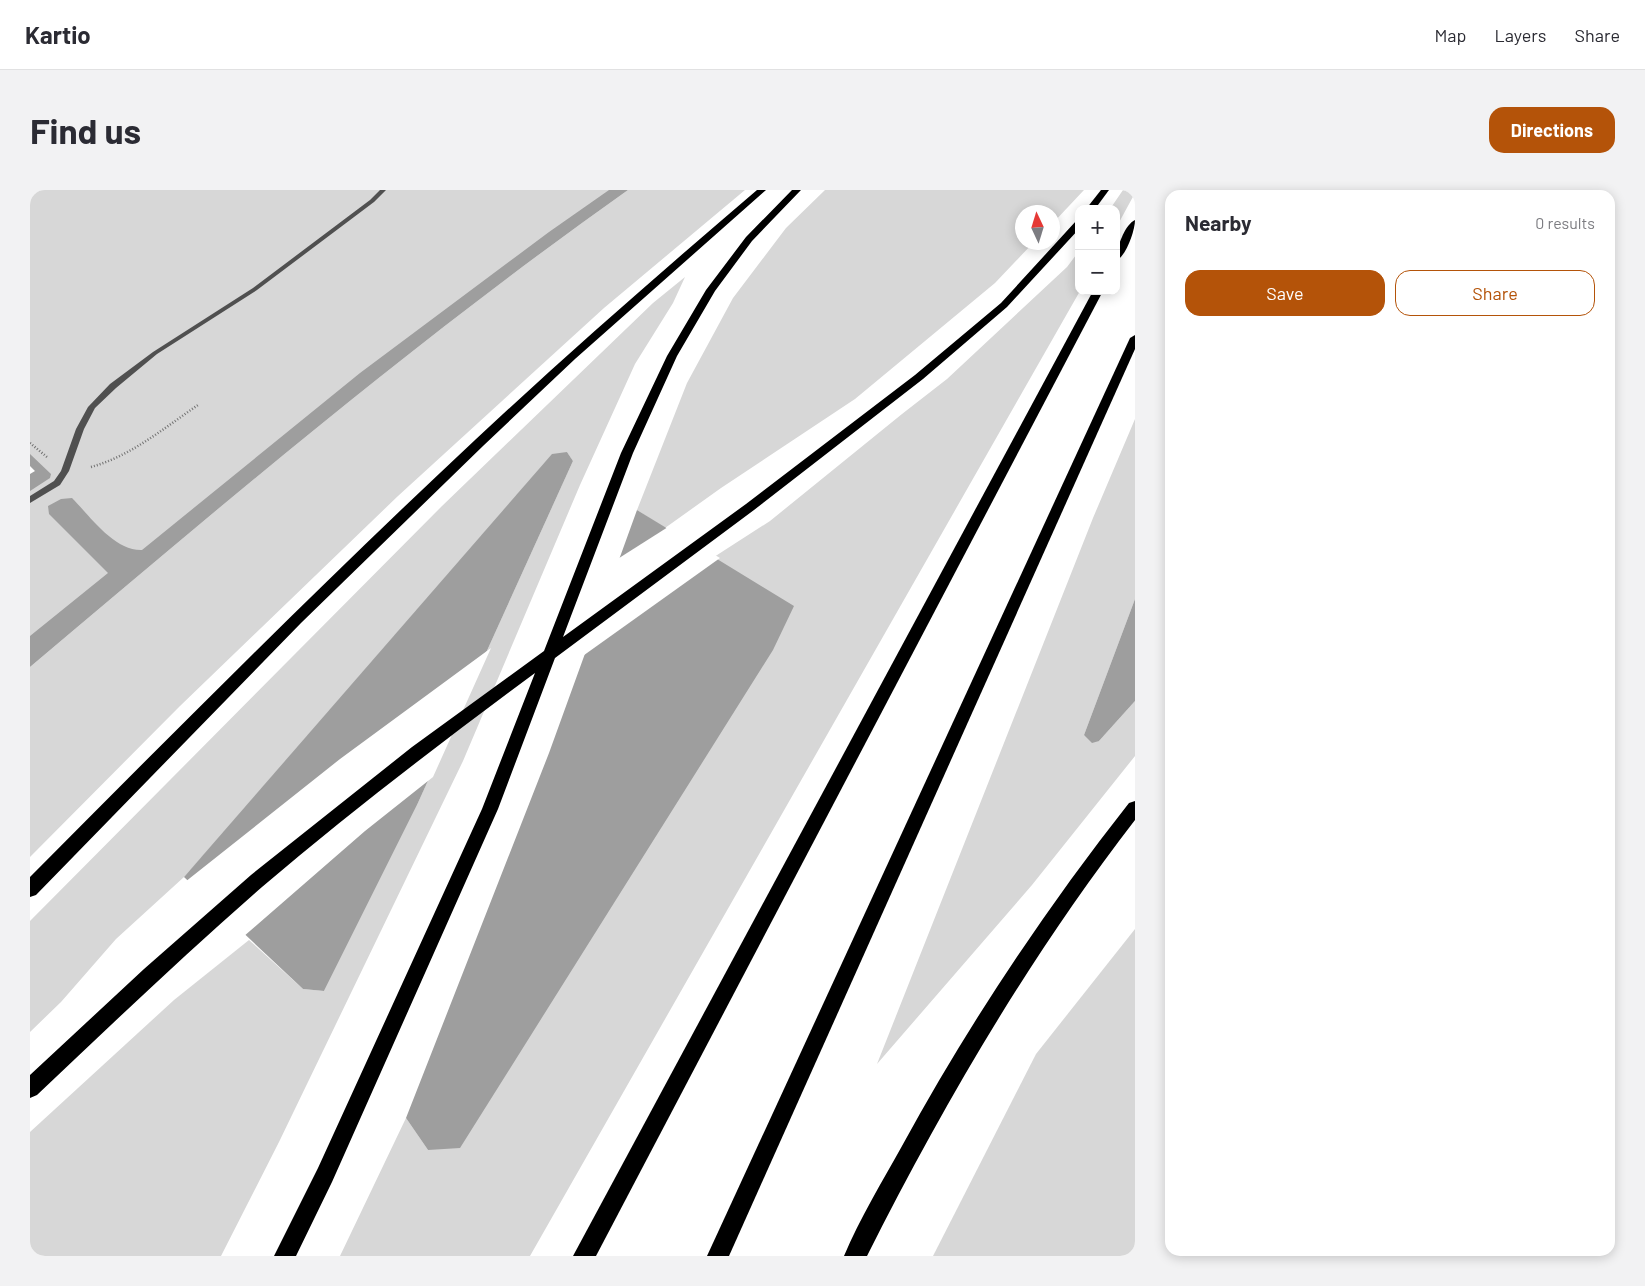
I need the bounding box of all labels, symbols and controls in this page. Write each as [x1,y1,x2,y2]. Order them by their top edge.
text: Kartio [25,20,91,49]
text: Map [1434,24,1466,46]
text: Layers [1494,24,1547,46]
text: Share [1575,24,1620,46]
button: Directions [1489,107,1615,153]
text: Find us [30,109,141,151]
north arrow [1015,205,1060,250]
map controls [1075,205,1120,295]
button: + [1075,205,1120,250]
text: Nearby [1185,210,1251,235]
text: 0 results [1535,213,1595,232]
button: − [1075,250,1120,295]
button: Save [1185,270,1385,316]
button: Share [1395,270,1595,316]

